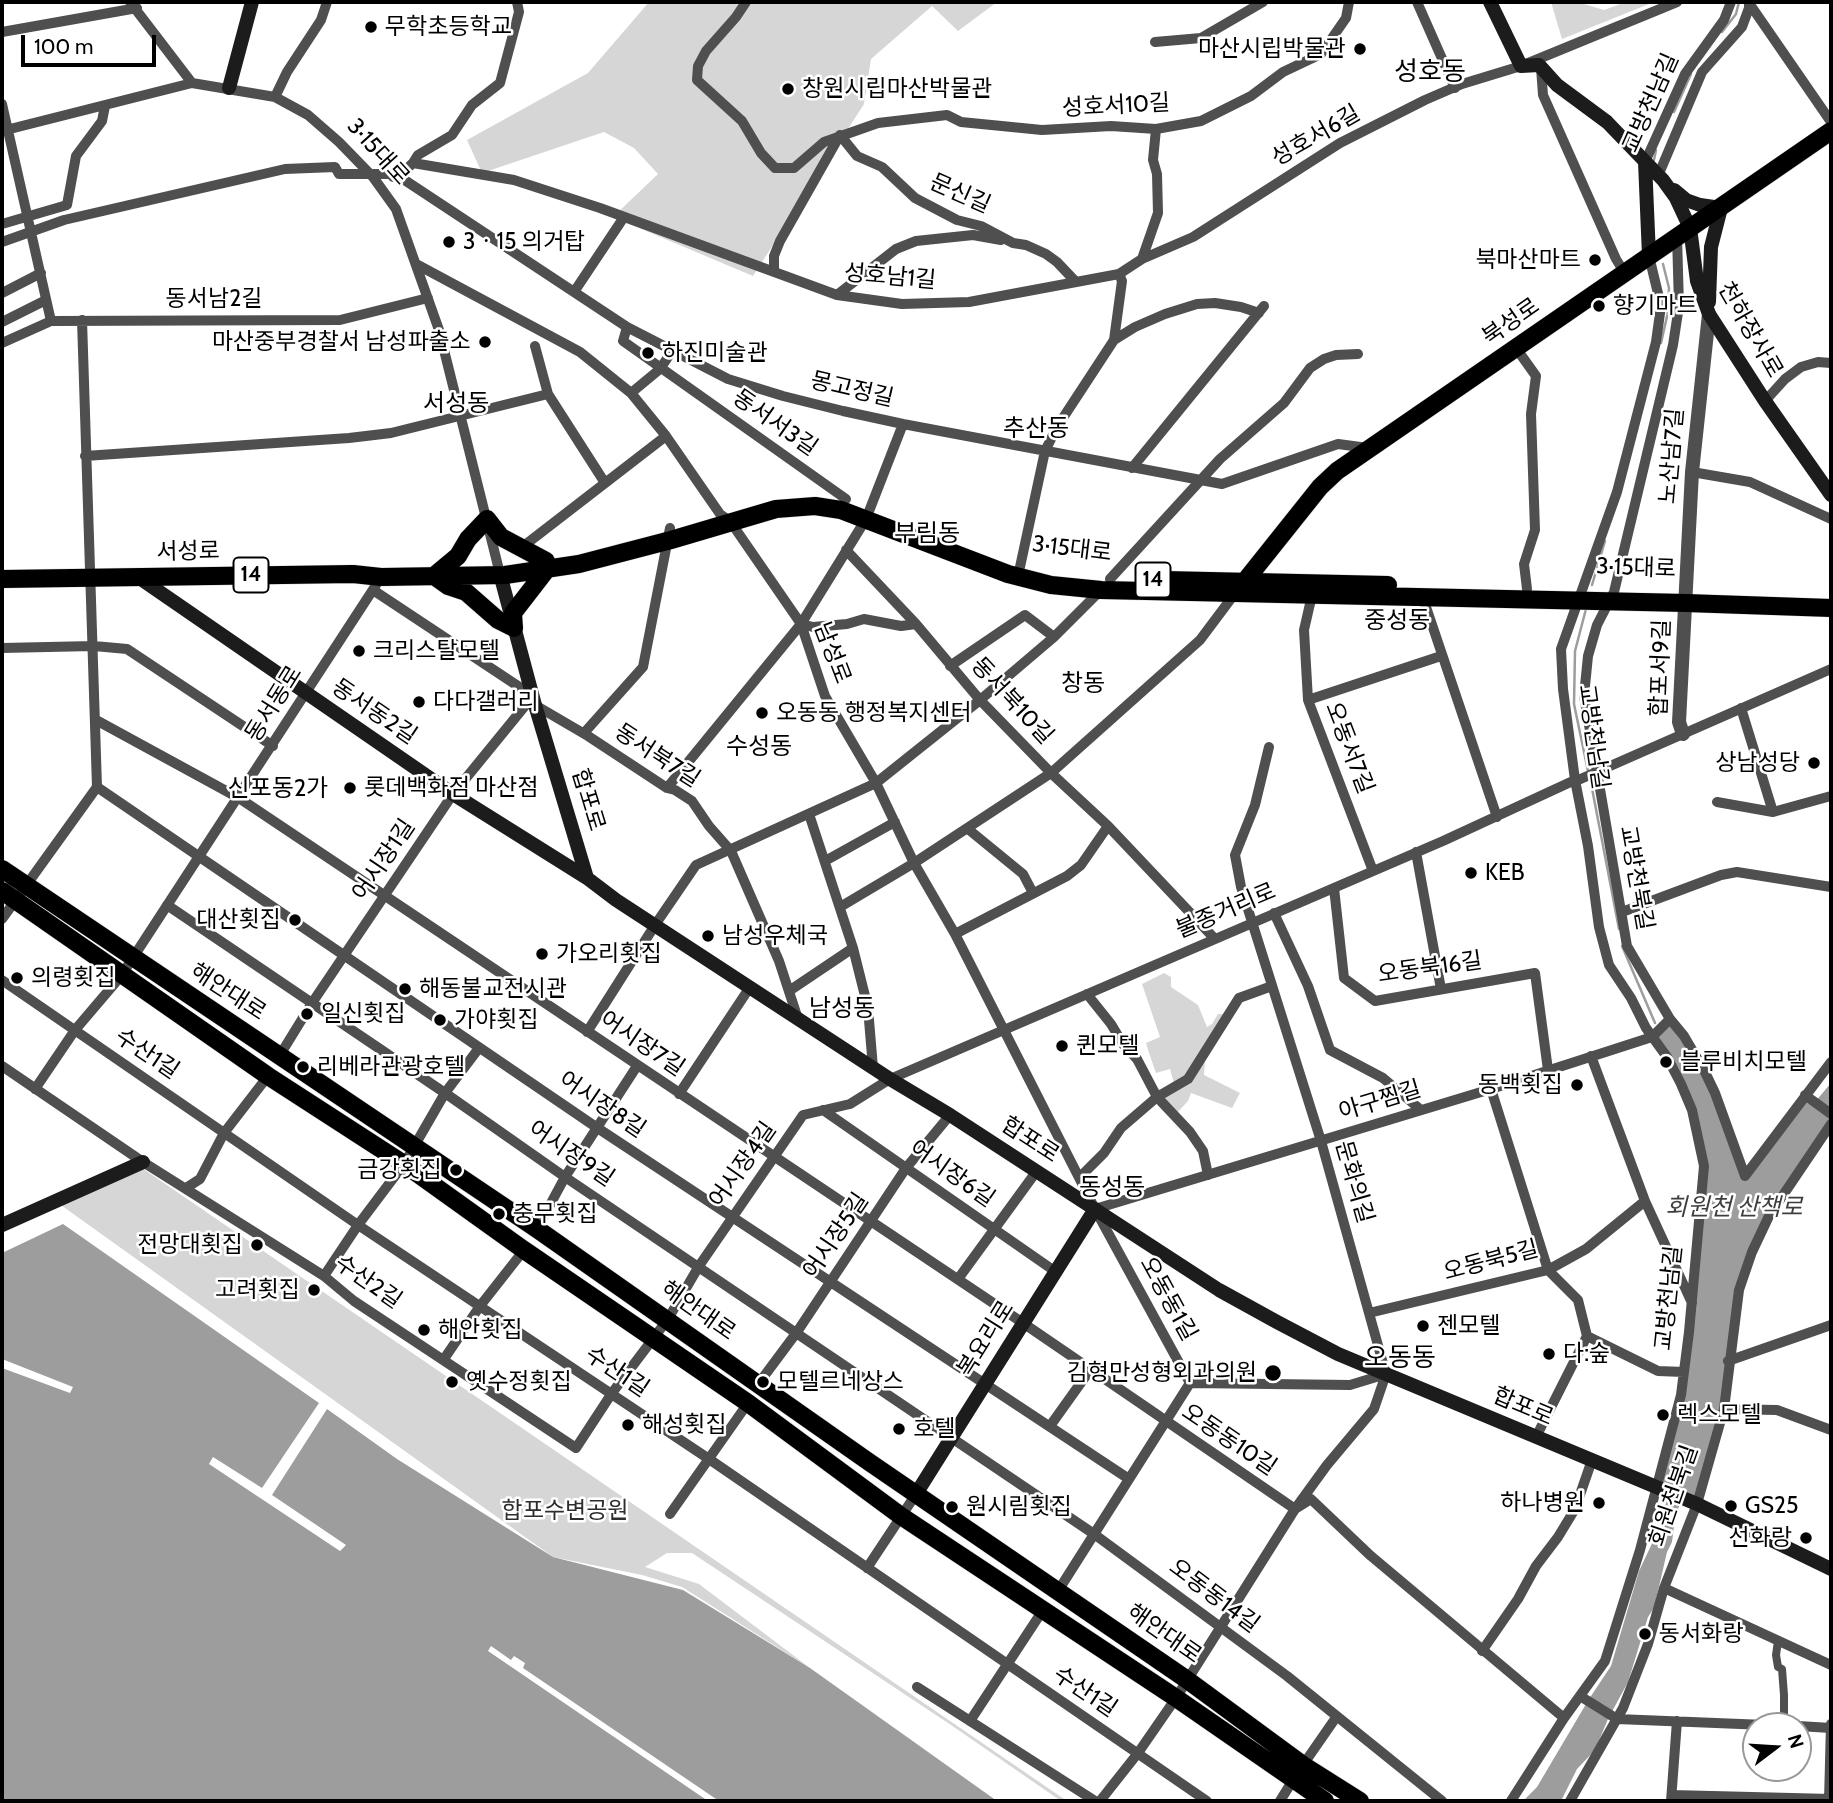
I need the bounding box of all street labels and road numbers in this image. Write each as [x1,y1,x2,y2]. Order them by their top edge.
street label: 교방천남길 [1617,49,1685,157]
street label: 성호서10길 [1061,89,1171,123]
street label: 성호서6길 [1267,100,1365,172]
street label: 3·15대로 [341,113,415,191]
street label: 문신길 [925,168,995,220]
street label: 성호남1길 [843,259,937,295]
street label: 천하장사로 [1712,277,1788,383]
street label: 동서남2길 [166,285,262,313]
street label: 북성로 [1477,292,1545,352]
street label: 몽고정길 [808,367,896,413]
street label: 동서서3길 [727,384,823,462]
street label: 노산남7길 [1654,407,1690,505]
street label: 3·15대로 [1031,530,1113,568]
street label: 서성로 [156,538,220,566]
street label: 3·15대로 [1596,553,1676,583]
road number: 14 [233,558,268,592]
road number: 14 [1136,562,1170,598]
street label: 남성로 [808,618,856,688]
street label: 합포서9길 [1646,619,1676,717]
street label: 동서북10길 [965,652,1059,750]
street label: 동서동로 [240,661,308,747]
street label: 동서동2길 [326,674,422,750]
street label: 교방천남길 [1572,683,1614,791]
street label: 오동서7길 [1319,698,1379,798]
street label: 동서북7길 [609,718,705,794]
street label: 합포로 [566,766,610,834]
street label: 어시장1길 [347,814,421,906]
street label: 교방천북길 [1613,824,1659,932]
street label: 불종거리로 [1172,878,1280,944]
street label: 오동북16길 [1376,947,1484,989]
street label: 해안대로 [185,957,271,1027]
street label: 어시장7길 [594,1006,690,1082]
street label: 수산1길 [110,1023,184,1085]
street label: 어시장8길 [553,1066,651,1144]
street label: 아구찜길 [1335,1075,1425,1127]
street label: 합포로 [996,1111,1064,1169]
street label: 어시장9길 [523,1115,619,1193]
street label: 어시장4길 [704,1117,782,1213]
street label: 어시장6길 [904,1135,1000,1213]
street label: 문화의길 [1329,1138,1379,1226]
street label: 어시장5길 [797,1188,875,1284]
street label: 오동북5길 [1441,1235,1541,1287]
street label: 교방천남길 [1650,1244,1688,1352]
street label: 수산2길 [329,1249,407,1315]
street label: 오동동1길 [1134,1252,1202,1346]
street label: 해안대로 [655,1275,741,1347]
street label: 복요리로 [952,1296,1020,1382]
street label: 수산1길 [580,1341,654,1403]
street label: 합포로 [1488,1382,1558,1432]
street label: 오동동10길 [1176,1398,1282,1482]
street label: 회원천북길 [1644,1441,1704,1551]
street label: 오동동14길 [1164,1553,1264,1639]
street label: 해안대로 [1121,1598,1207,1670]
street label: 수산1길 [1048,1661,1122,1723]

